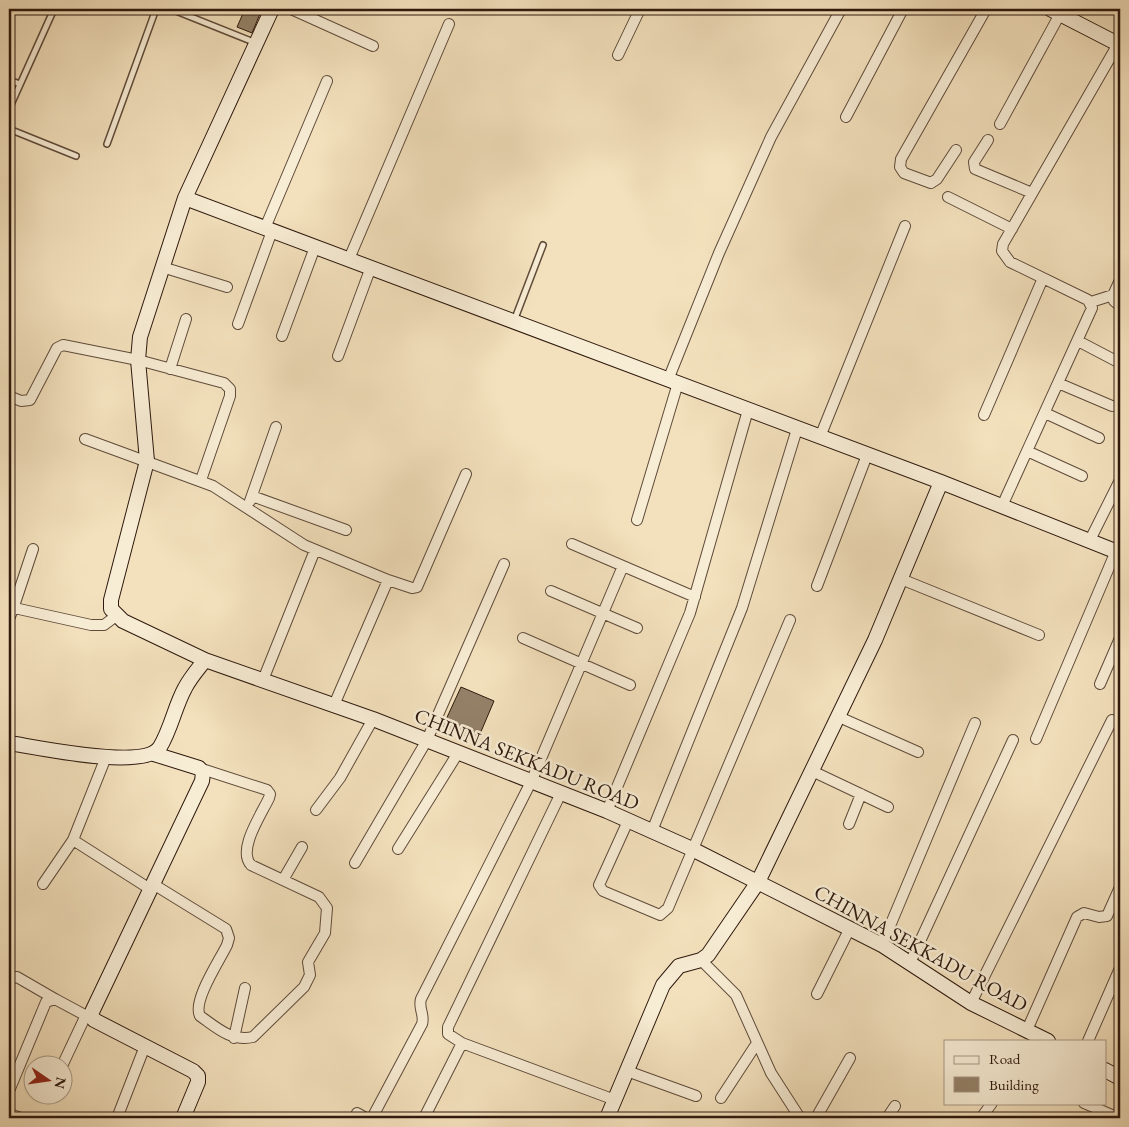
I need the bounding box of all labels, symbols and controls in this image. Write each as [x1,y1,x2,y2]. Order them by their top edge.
street label: CHINNA SEKKADU ROAD [411,702,643,816]
street label: CHINNA SEKKADU ROAD [810,878,1032,1018]
legend [944,1040,1106,1104]
text: Road [989,1049,1021,1068]
north arrow [22,1054,72,1104]
text: N [50,1075,71,1091]
text: Building [989,1075,1039,1094]

